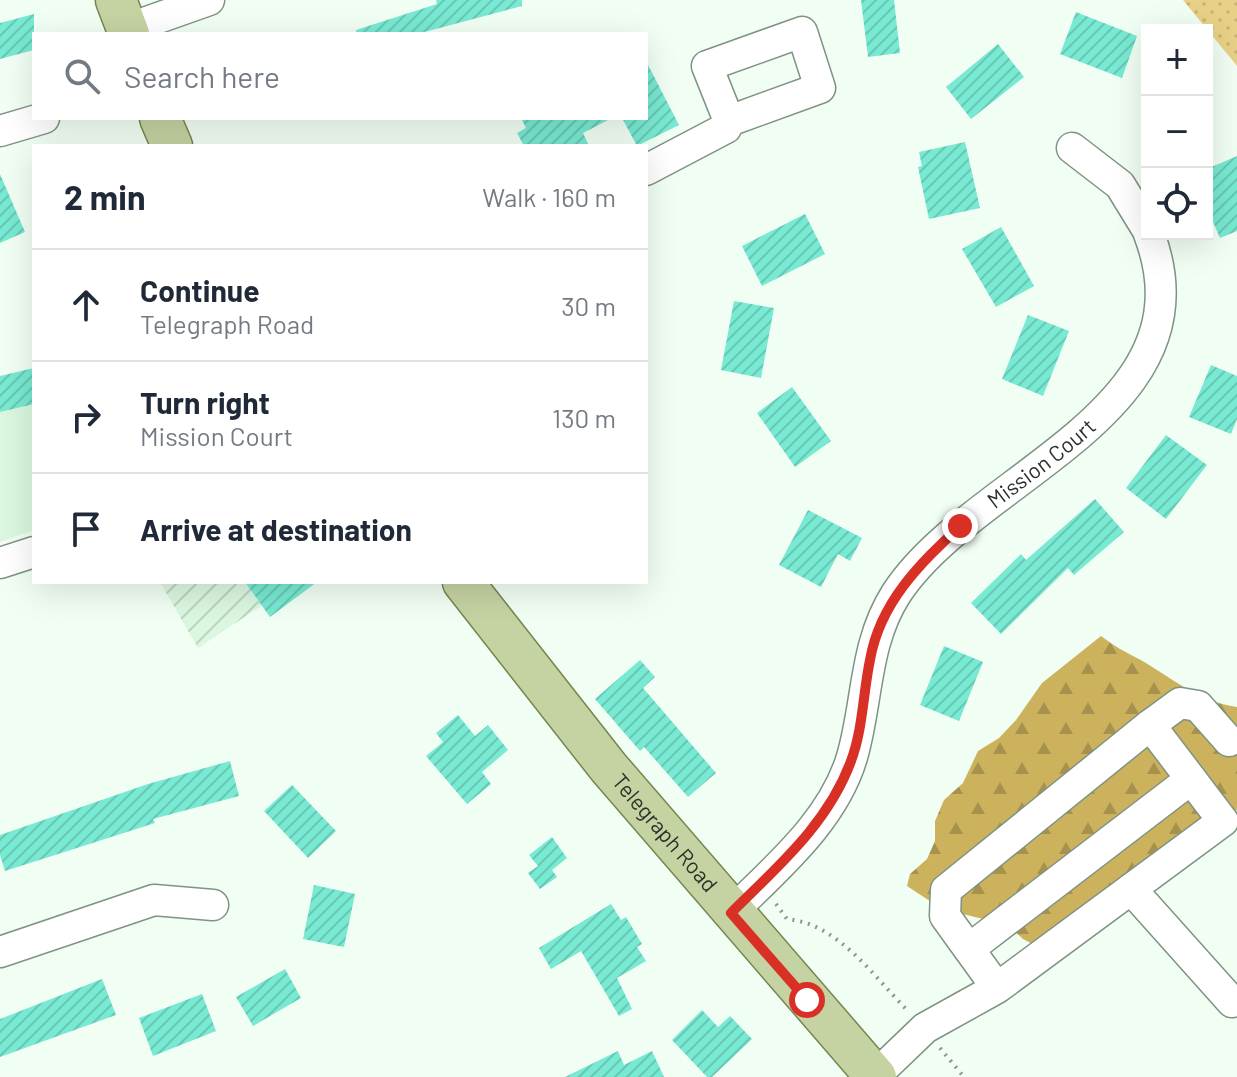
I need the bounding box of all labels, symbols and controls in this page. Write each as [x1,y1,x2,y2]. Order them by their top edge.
map controls [1141,24,1213,240]
button: + [1141,24,1213,96]
search box [32,32,648,120]
icon: search [60,54,104,98]
text: Search here [124,58,280,94]
button: − [1141,96,1213,168]
button: locate [1141,168,1213,240]
text: 2 min [64,176,146,217]
text: Walk · 160 m [482,181,616,212]
text: Continue [140,272,260,308]
icon: ahead [64,283,108,327]
text: 30 m [561,290,616,321]
text: Telegraph Road [140,308,314,339]
text: Turn right [140,384,270,420]
icon: right [64,395,108,439]
text: 130 m [552,402,616,433]
street label: Mission Court [982,412,1100,513]
text: Mission Court [140,420,293,451]
icon: arrive [64,507,108,551]
route end [942,508,978,544]
text: Arrive at destination [140,511,412,547]
street label: Telegraph Road [608,768,724,896]
route start [789,982,825,1018]

